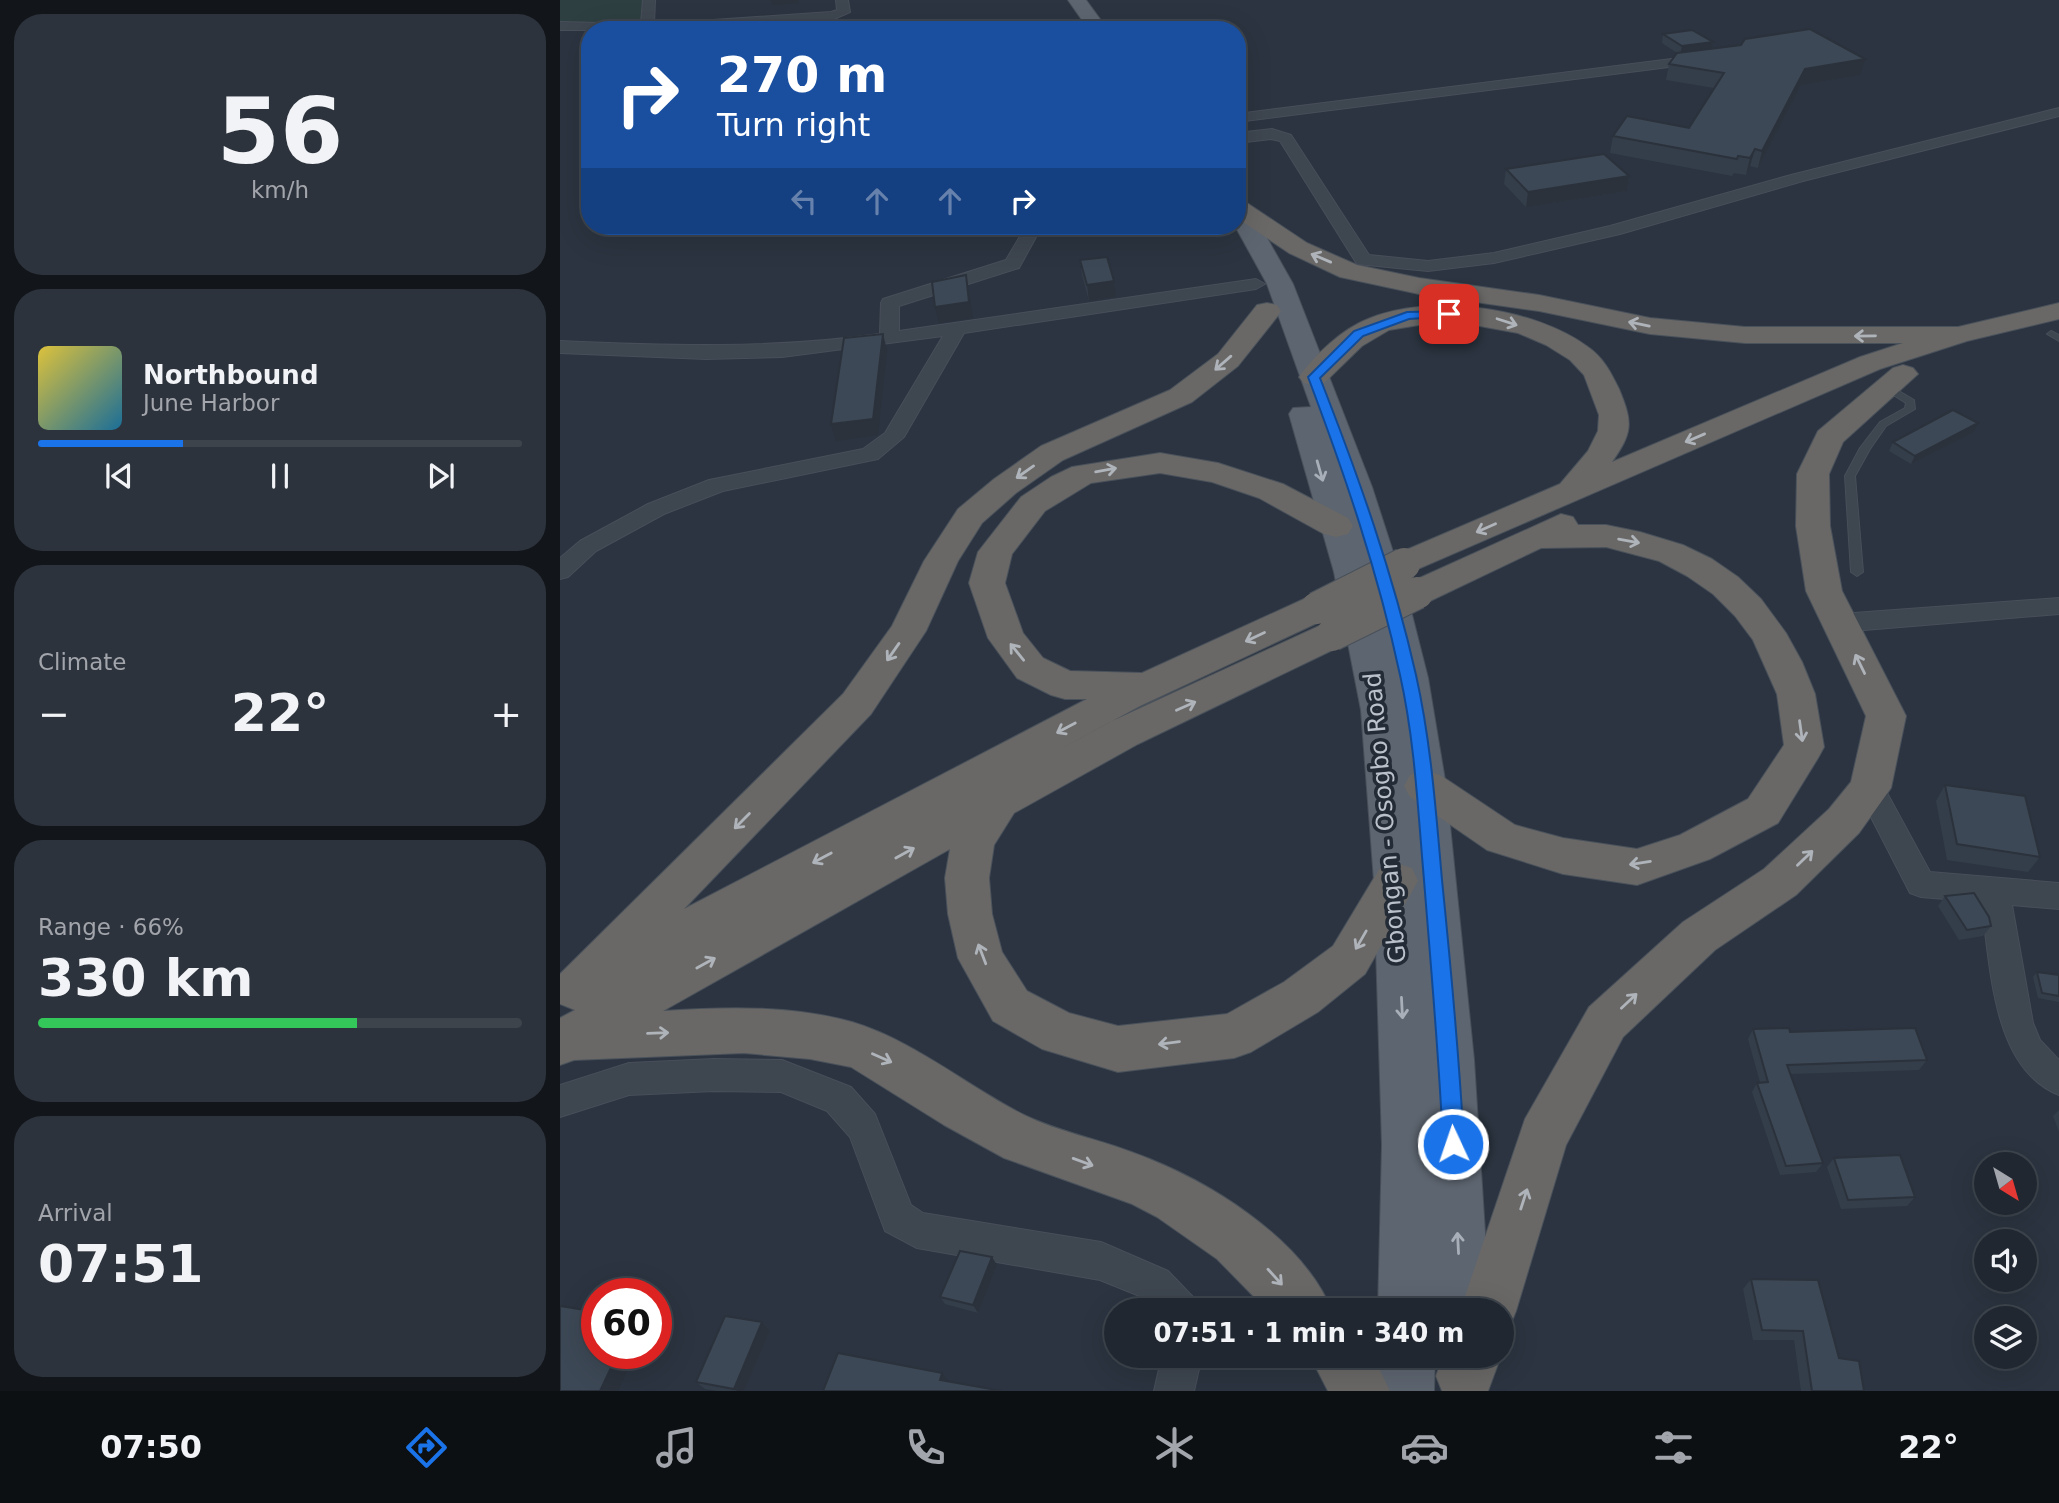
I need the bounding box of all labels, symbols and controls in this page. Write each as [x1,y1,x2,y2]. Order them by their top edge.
text: 270 m [717,47,887,104]
icon: right [602,49,693,140]
text: 56 [217,79,343,184]
text: Turn right [717,106,870,144]
text: km/h [251,177,309,203]
icon: left [785,182,823,220]
icon: ahead [858,182,896,220]
icon: ahead [931,182,969,220]
icon: right [1004,182,1042,220]
one-way arrow [1311,251,1332,264]
pin [1419,284,1479,344]
icon: arrive [1430,295,1468,333]
one-way arrow [1628,316,1651,330]
one-way arrow [1496,317,1518,330]
one-way arrow [1854,329,1877,343]
one-way arrow [1215,355,1233,371]
text: Northbound [143,360,319,390]
text: June Harbor [143,390,279,416]
one-way arrow [1684,432,1706,445]
icon: previous [100,457,138,495]
icon: pause [261,457,299,495]
icon: next [422,457,460,495]
one-way arrow [1315,460,1328,482]
one-way arrow [1095,463,1117,476]
one-way arrow [1016,465,1035,479]
one-way arrow [1476,522,1497,535]
one-way arrow [1617,534,1640,548]
one-way arrow [1245,631,1266,644]
one-way arrow [886,642,900,661]
one-way arrow [1010,644,1025,662]
text: Climate [38,649,127,675]
one-way arrow [1853,654,1867,675]
street label: Gbongan - Osogbo Road [1358,671,1412,965]
text: 22° [231,683,329,743]
text: − [38,692,70,736]
text: + [490,692,522,736]
one-way arrow [1175,699,1196,712]
one-way arrow [1795,719,1808,741]
one-way arrow [1056,722,1077,735]
one-way arrow [734,812,751,829]
one-way arrow [895,846,915,860]
one-way arrow [1796,849,1813,866]
one-way arrow [812,852,833,865]
one-way arrow [1629,857,1652,870]
text: Range · 66% [38,914,184,940]
one-way arrow [1354,929,1368,949]
one-way arrow [974,944,987,966]
text: 330 km [38,948,253,1008]
one-way arrow [695,956,716,969]
one-way arrow [1620,993,1638,1009]
one-way arrow [1395,997,1408,1020]
one-way arrow [647,1026,670,1039]
one-way arrow [1158,1037,1181,1050]
one-way arrow [870,1052,892,1065]
position arrow [1416,1107,1490,1181]
north arrow [1974,1152,2037,1214]
map controls [1974,1152,2037,1369]
one-way arrow [1071,1157,1093,1169]
one-way arrow [1518,1189,1531,1211]
text: Arrival [38,1200,113,1226]
button: sound [1974,1229,2037,1292]
one-way arrow [1452,1231,1465,1254]
text: 07:51 [38,1234,204,1294]
one-way arrow [1267,1268,1283,1286]
speed limit sign: 60 [581,1278,672,1369]
button: layers [1974,1306,2037,1369]
text: 07:51 · 1 min · 340 m [1154,1318,1464,1348]
icon: directions [402,1423,451,1472]
icon: music [652,1423,701,1472]
icon: phone [901,1423,950,1472]
icon: climate [1150,1423,1199,1472]
icon: car [1400,1423,1449,1472]
icon: filters [1649,1423,1698,1472]
text: 07:50 [100,1428,202,1466]
text: 22° [1898,1428,1959,1466]

